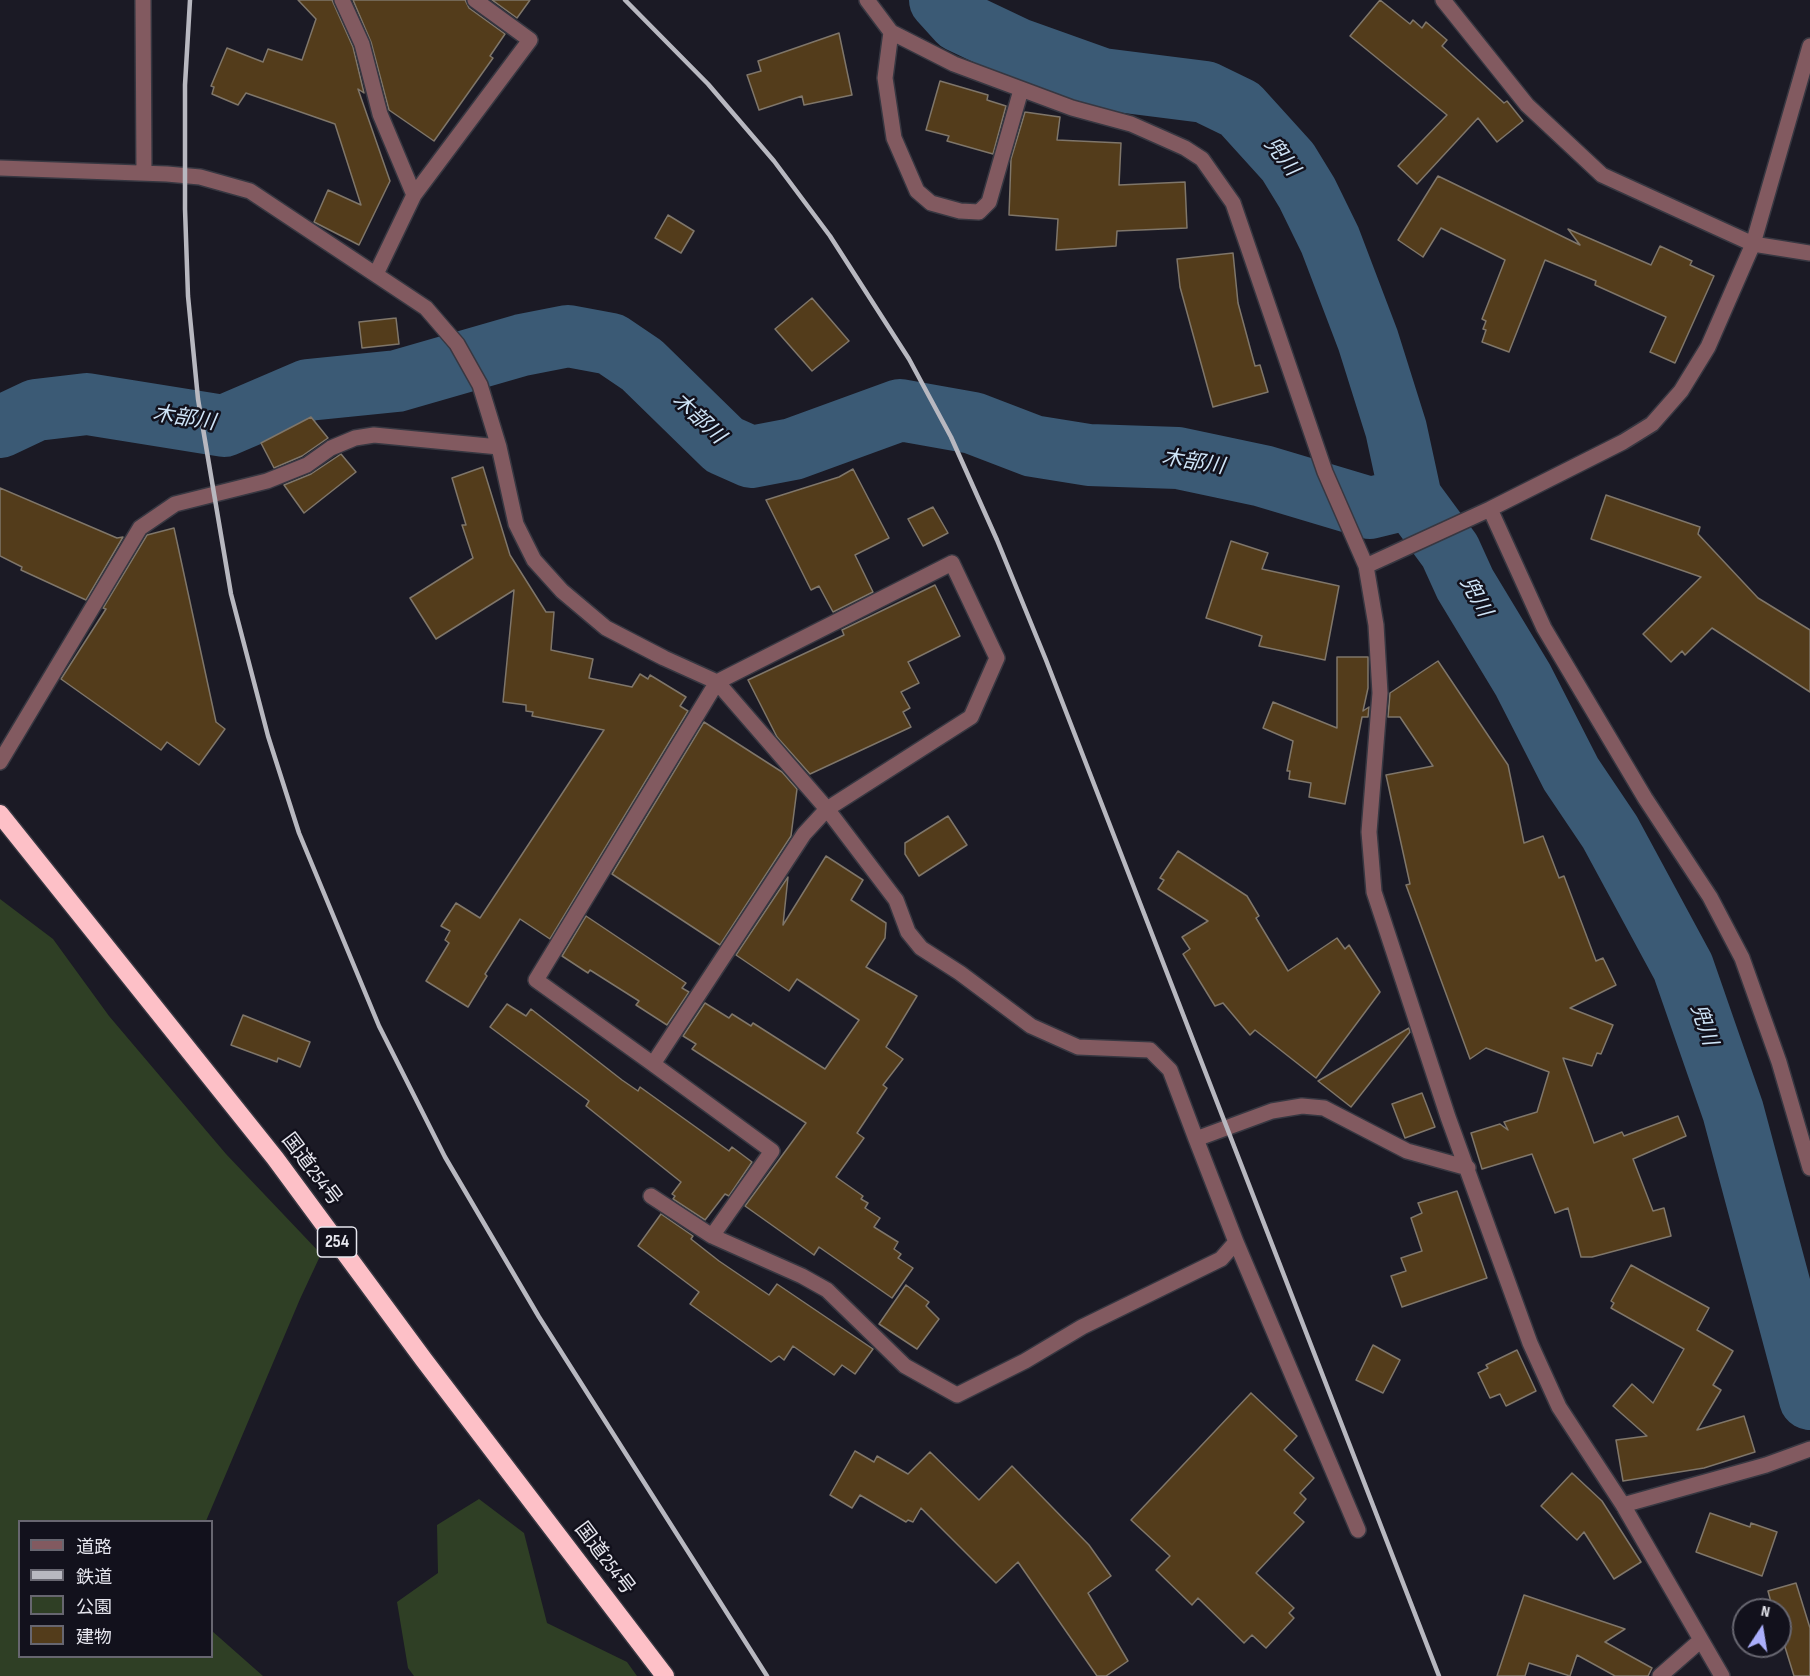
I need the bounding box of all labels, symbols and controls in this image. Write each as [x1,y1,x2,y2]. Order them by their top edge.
water label: 兜川 [1258,133,1304,181]
water label: 木部川 [666,388,730,450]
water label: 木部川 [151,402,217,436]
water label: 木部川 [1160,446,1226,480]
water label: 兜川 [1454,573,1496,621]
water label: 兜川 [1684,1001,1722,1049]
street label: 国道254号 [276,1129,346,1211]
road number: 254 [318,1227,356,1257]
street label: 国道254号 [569,1518,639,1600]
legend [18,1520,213,1658]
text: 道路 [76,1537,112,1558]
text: 鉄道 [76,1567,112,1588]
text: 公園 [76,1597,112,1618]
north arrow [1732,1598,1792,1658]
text: N [1759,1602,1772,1622]
text: 建物 [76,1627,112,1648]

